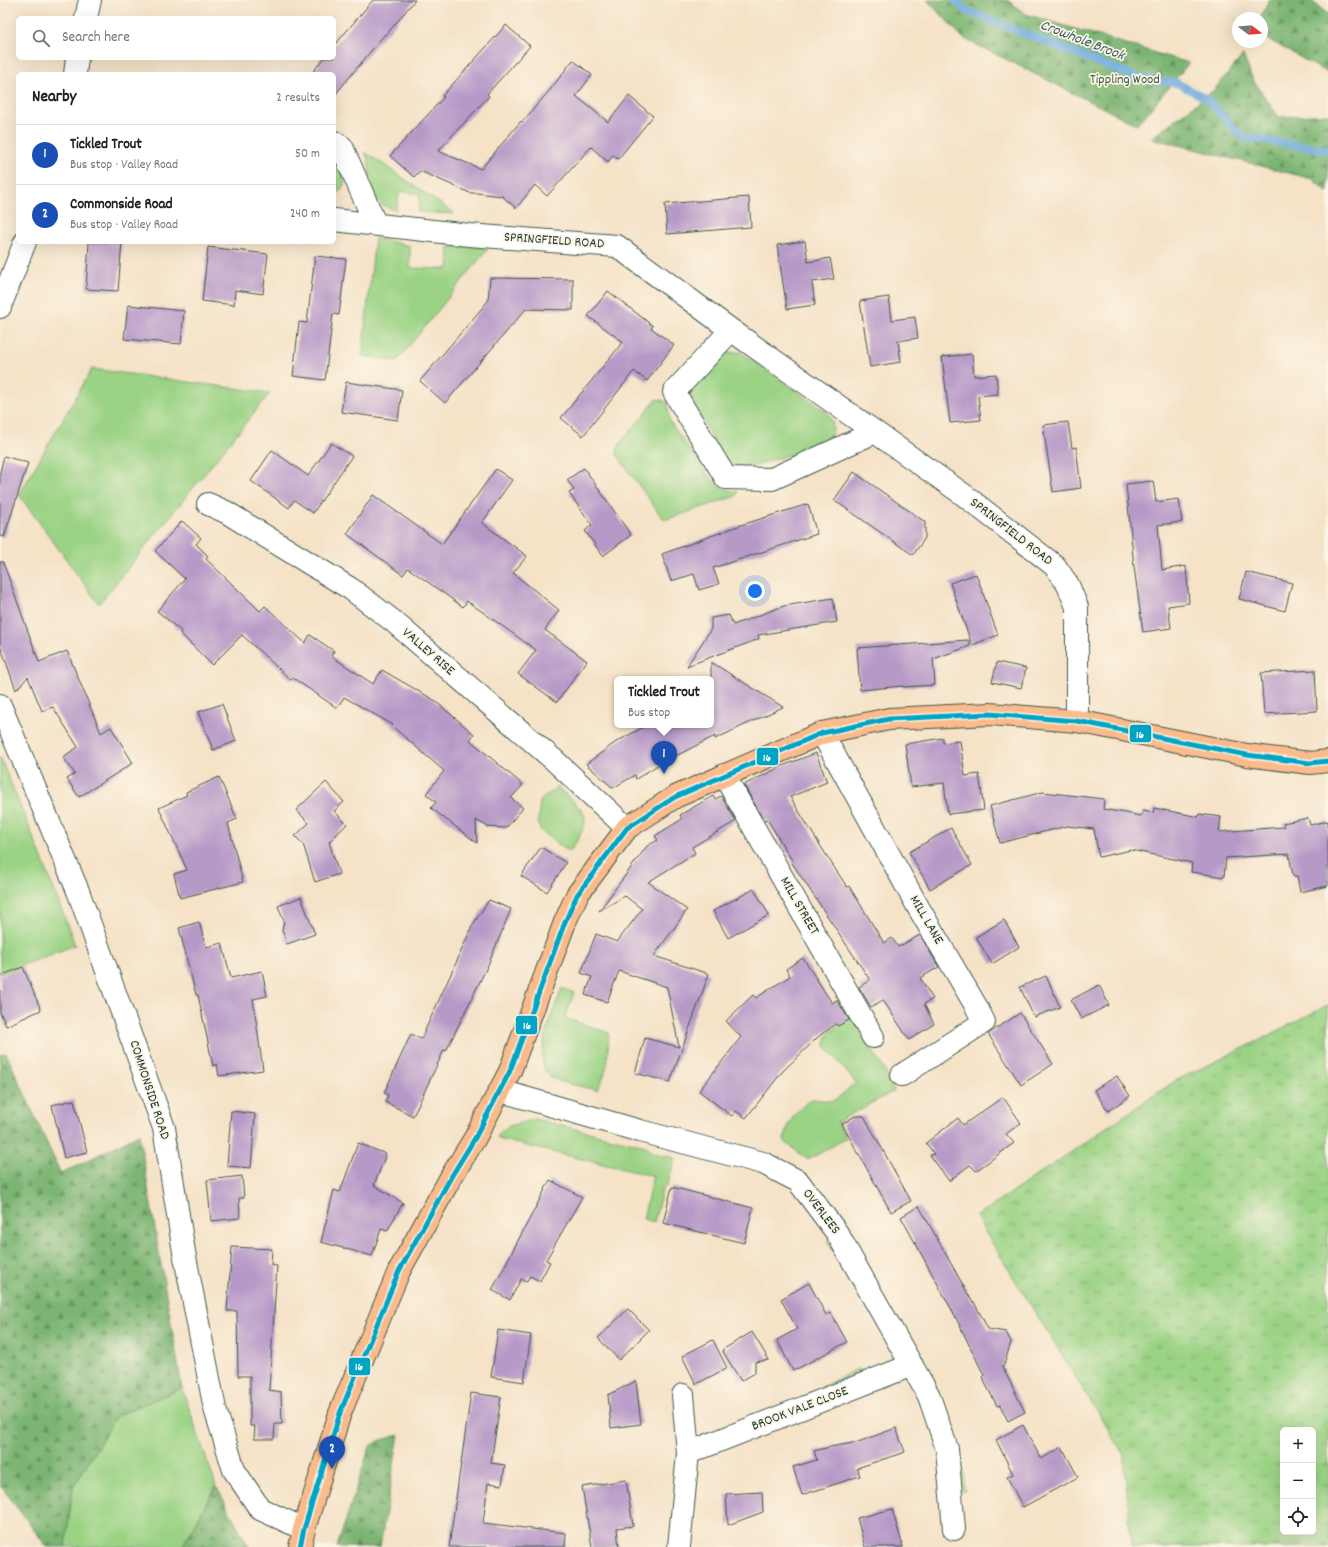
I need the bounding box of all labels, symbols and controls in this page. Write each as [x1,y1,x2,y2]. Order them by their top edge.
north arrow [1232,12,1268,48]
water label: Crowhole Brook [1037,15,1129,68]
search box [16,16,336,60]
icon: search [30,27,52,49]
text: Search here [62,27,130,49]
park label: Tippling Wood [1090,70,1160,90]
text: Nearby [32,86,76,110]
text: 2 results [276,89,320,108]
text: Tickled Trout [70,134,142,156]
text: 1 [44,145,46,164]
text: 50 m [295,145,320,164]
text: Bus stop · Valley Road [70,156,178,175]
text: Commonside Road [70,194,172,216]
text: 2 [42,205,48,224]
text: 240 m [290,205,320,224]
text: Bus stop · Valley Road [70,216,178,235]
street label: SPRINGFIELD ROAD [503,228,605,254]
street label: SPRINGFIELD ROAD [965,493,1057,571]
your location [745,581,765,601]
street label: VALLEY RISE [397,623,459,681]
popup [614,676,714,728]
text: Tickled Trout [628,682,700,704]
text: Bus stop [628,704,670,723]
line badge: 16 [1129,724,1152,743]
text: 16 [1136,728,1145,744]
pin: 1 [651,741,677,774]
line badge: 16 [756,747,779,766]
text: 16 [763,751,772,767]
street label: MILL STREET [774,873,824,939]
street label: MILL LANE [904,892,948,949]
line badge: 16 [515,1015,538,1035]
text: 16 [523,1019,532,1035]
street label: COMMONSIDE ROAD [124,1038,174,1142]
street label: OVERLEES [797,1185,845,1239]
line badge: 16 [348,1357,371,1376]
text: 16 [355,1360,364,1376]
street label: BROOK VALE CLOSE [749,1381,852,1437]
map controls [1280,1427,1316,1535]
button: + [1280,1427,1316,1463]
pin: 2 [319,1436,345,1469]
button: − [1280,1463,1316,1499]
button: locate [1280,1499,1316,1535]

